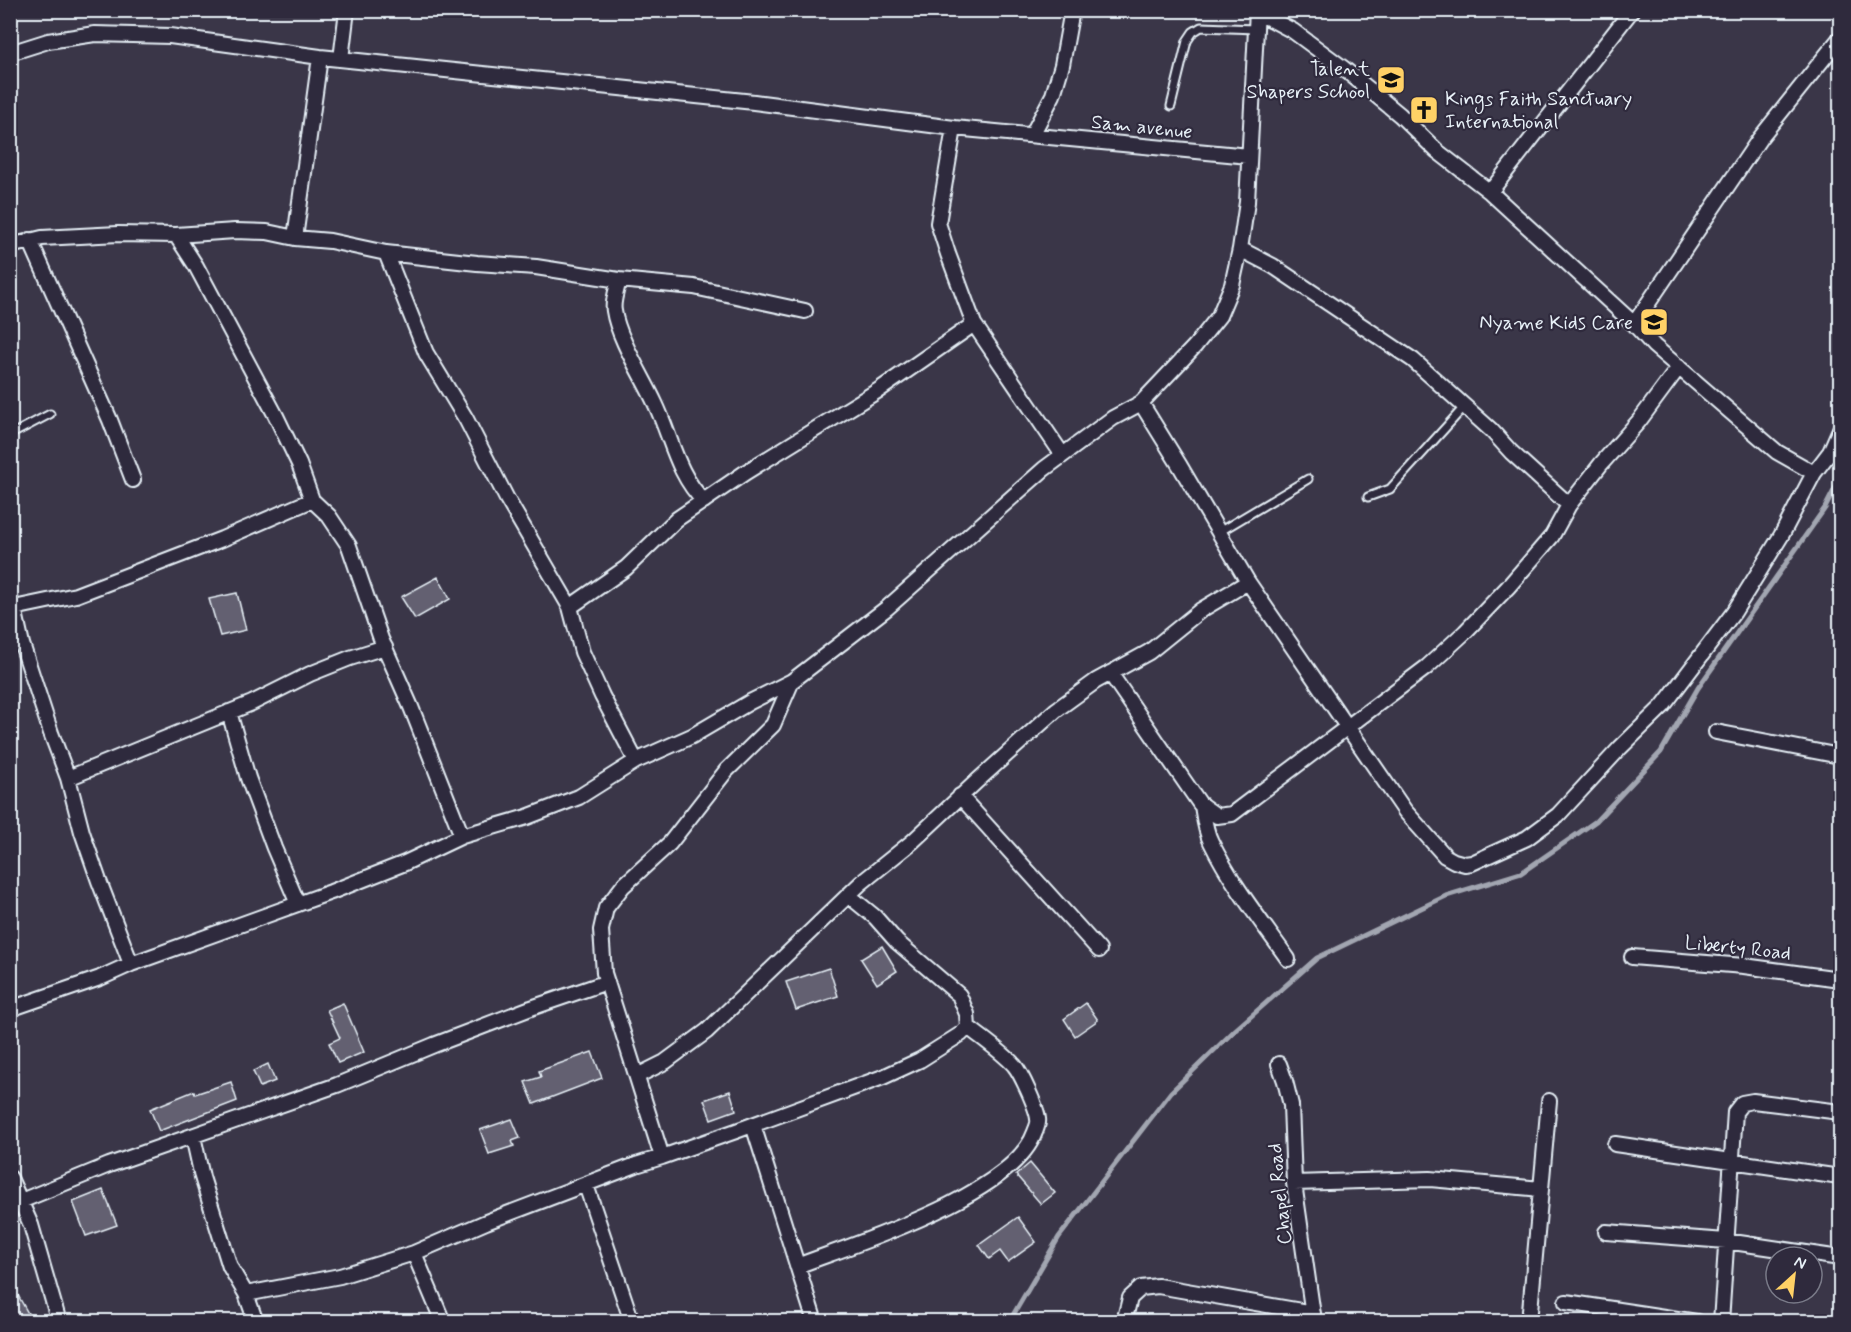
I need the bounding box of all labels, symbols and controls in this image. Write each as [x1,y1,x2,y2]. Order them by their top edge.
place label: Talent Shapers School [1247,56,1370,106]
school or university icon: Talent Shapers School [1375,64,1407,96]
place label: Kings Faith Sanctuary International [1445,86,1632,136]
church icon: Kings Faith Sanctuary International [1408,94,1440,126]
street label: Sam avenue [1090,109,1194,146]
school or university icon: Nyame Kids Care [1638,306,1670,338]
place label: Nyame Kids Care [1479,310,1633,337]
street label: Liberty Road [1683,929,1792,967]
street label: Chapel Road [1262,1142,1299,1246]
north arrow [1764,1245,1824,1305]
text: N [1791,1251,1810,1275]

